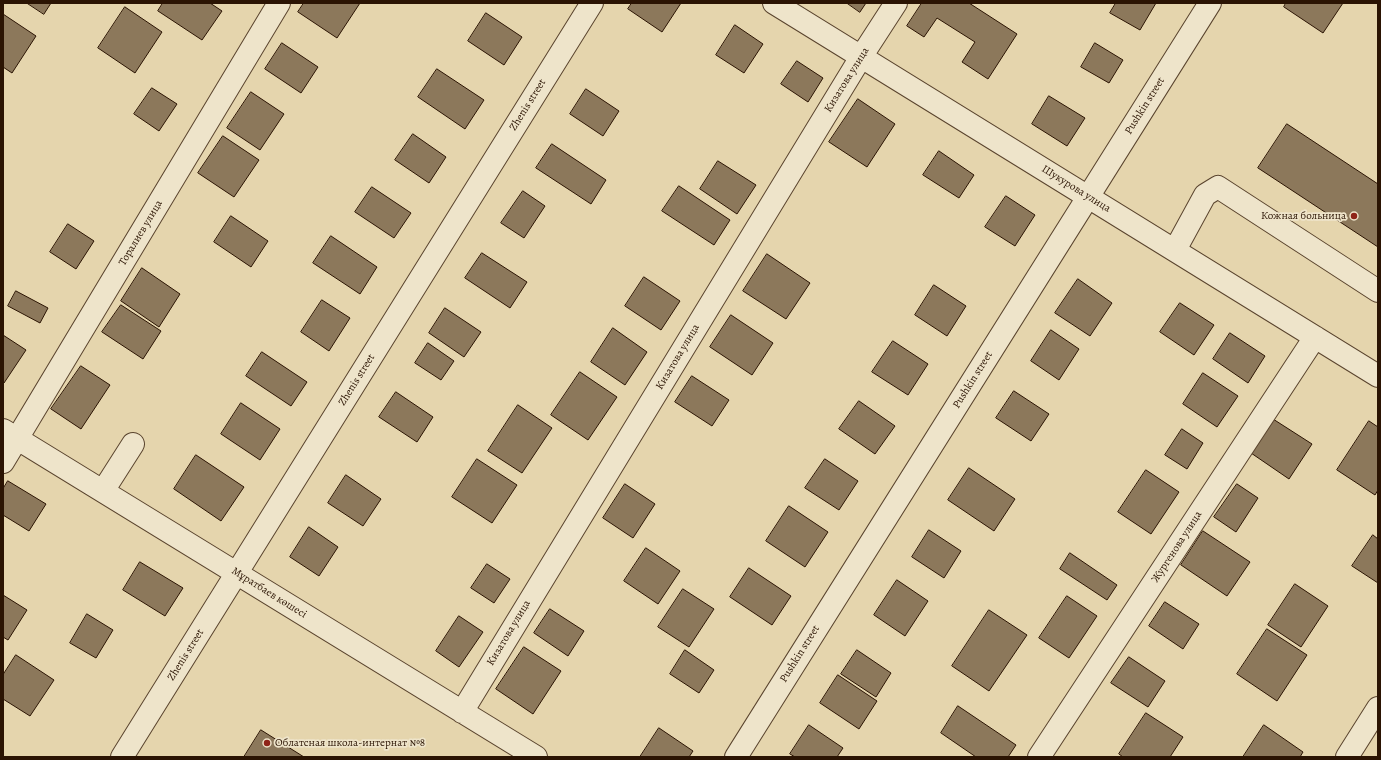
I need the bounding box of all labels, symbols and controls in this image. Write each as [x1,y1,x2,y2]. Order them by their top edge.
street label: Кизатова улица [822,45,872,115]
street label: Pushkin street [1122,75,1168,137]
street label: Zhenis street [507,77,549,133]
street label: Шукурова улица [1039,162,1113,216]
street label: Торалиев улица [116,198,166,268]
place label: Кожная больница [1261,209,1346,223]
marker: Кожная больница [1349,211,1359,221]
street label: Кизатова улица [653,322,703,392]
street label: Pushkin street [950,349,996,411]
street label: Zhenis street [336,352,378,408]
street label: Жургенова улица [1149,509,1205,585]
street label: Мұратбаев көшесі [229,565,309,621]
street label: Кизатова улица [484,598,534,668]
street label: Pushkin street [777,623,823,685]
street label: Zhenis street [165,627,207,683]
place label: Облатсная школа-интернат №8 [275,736,425,750]
marker: Облатсная школа-интернат №8 [262,738,272,748]

